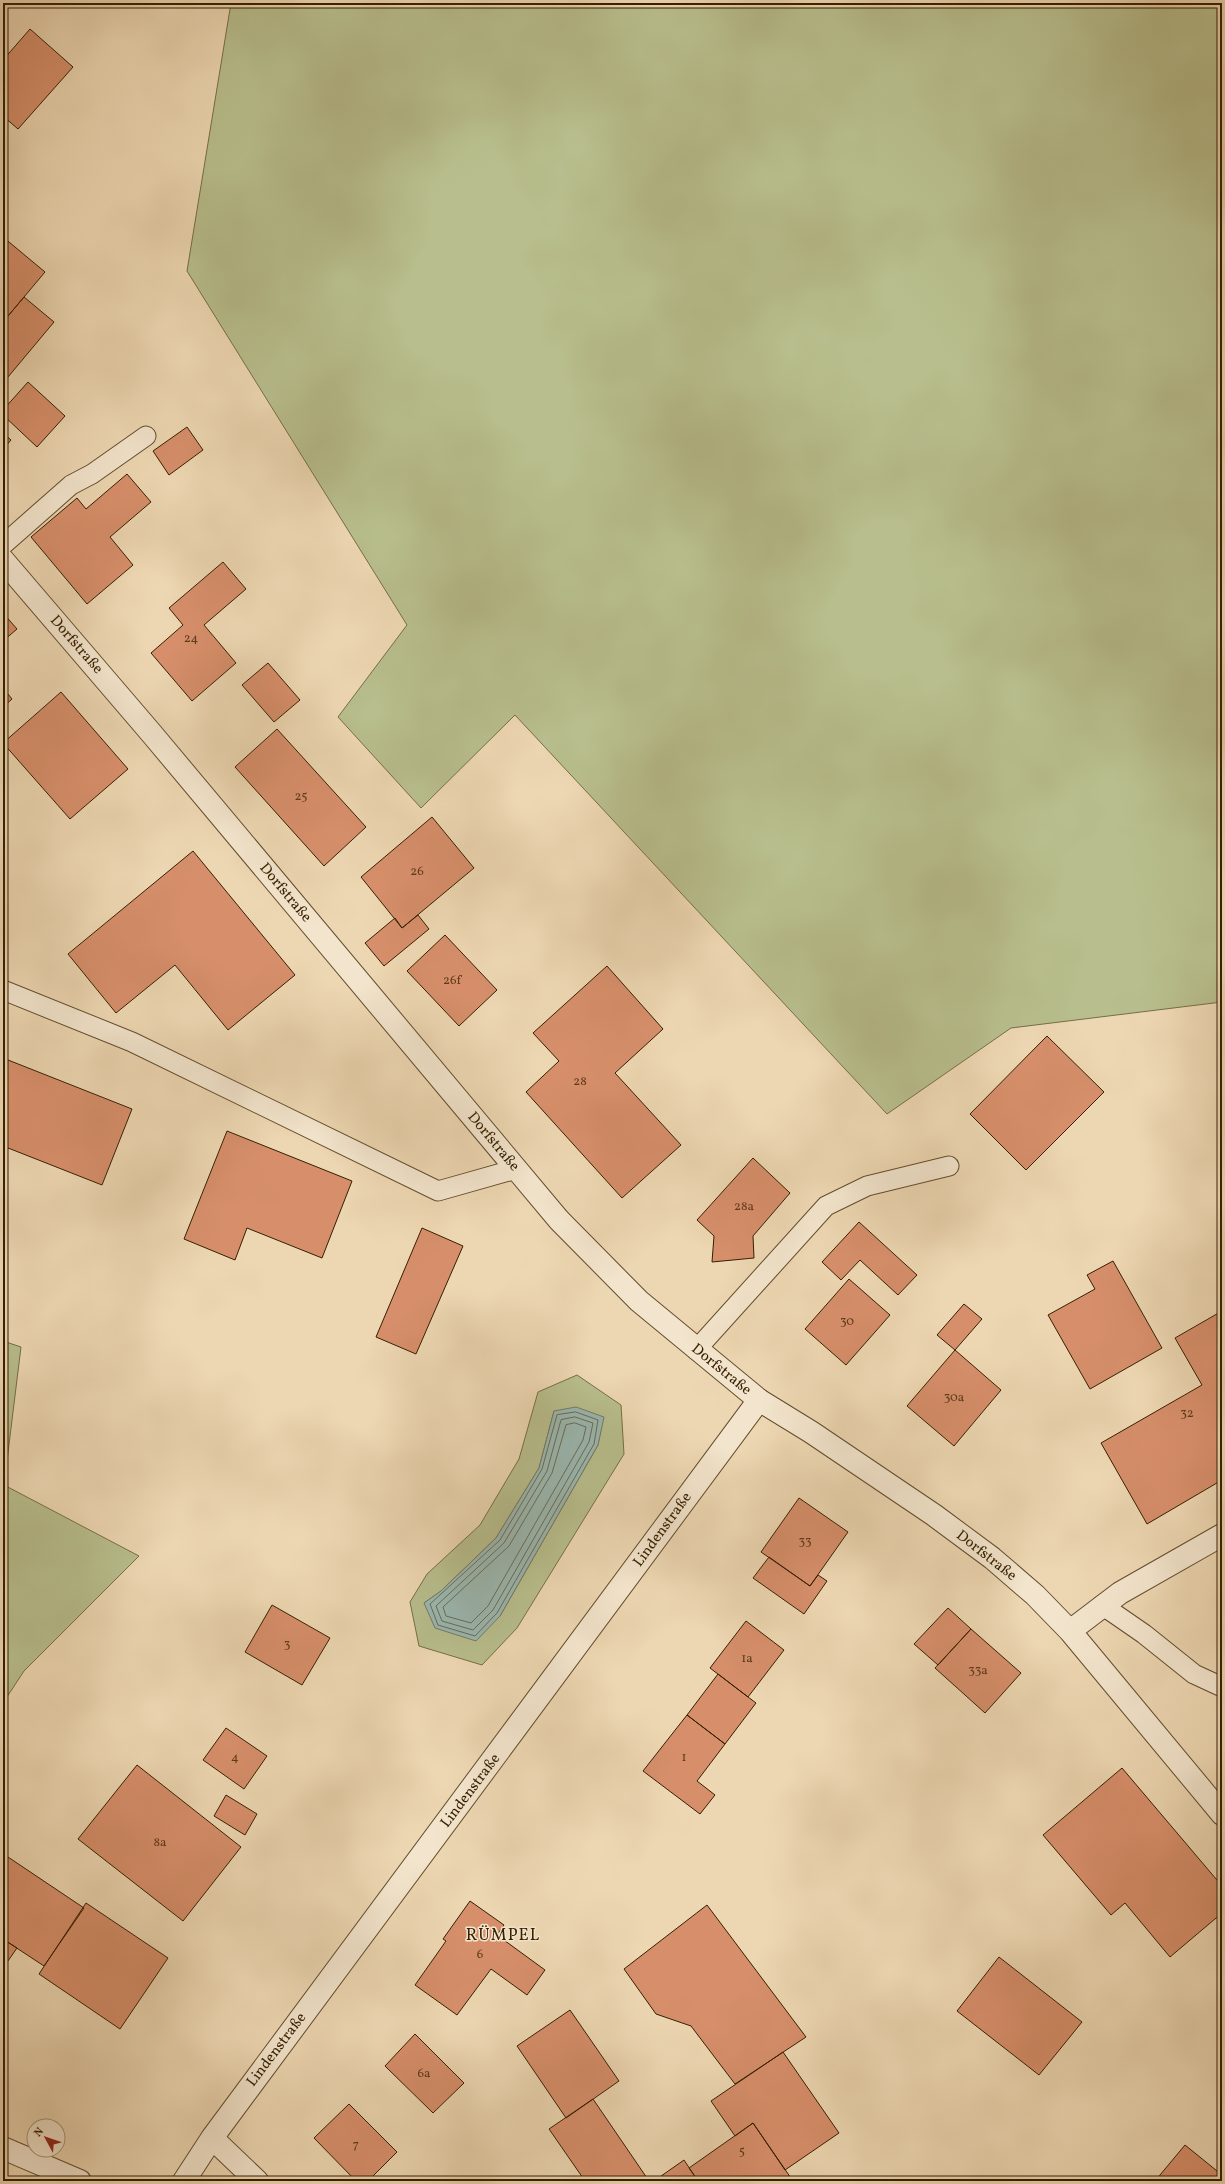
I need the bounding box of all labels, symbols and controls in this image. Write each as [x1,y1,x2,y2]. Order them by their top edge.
street label: Dorfstraße [44,611,108,679]
house number: 24 [184,630,198,648]
house number: 25 [294,788,308,806]
street label: Dorfstraße [254,859,316,927]
house number: 26 [410,863,424,881]
house number: 26f [443,972,463,990]
house number: 28 [573,1073,587,1091]
street label: Dorfstraße [462,1108,524,1176]
house number: 28a [734,1198,754,1216]
house number: 30 [840,1313,854,1331]
street label: Dorfstraße [686,1339,756,1401]
house number: 30a [944,1389,964,1407]
house number: 32 [1180,1405,1194,1423]
street label: Lindenstraße [629,1488,697,1572]
street label: Dorfstraße [951,1526,1021,1586]
house number: 33 [798,1533,812,1551]
house number: 3 [284,1636,291,1654]
house number: 1a [741,1650,753,1668]
house number: 33a [968,1662,988,1680]
house number: 4 [231,1749,239,1767]
house number: 1 [681,1749,687,1767]
street label: Lindenstraße [436,1750,506,1832]
house number: 8a [153,1834,167,1852]
district label: RÜMPEL [466,1924,540,1947]
house number: 6 [477,1946,484,1964]
street label: Lindenstraße [242,2009,312,2091]
house number: 6a [417,2065,431,2083]
north arrow [26,2118,66,2158]
text: N [31,2125,48,2140]
house number: 7 [353,2136,359,2154]
house number: 5 [739,2143,745,2161]

